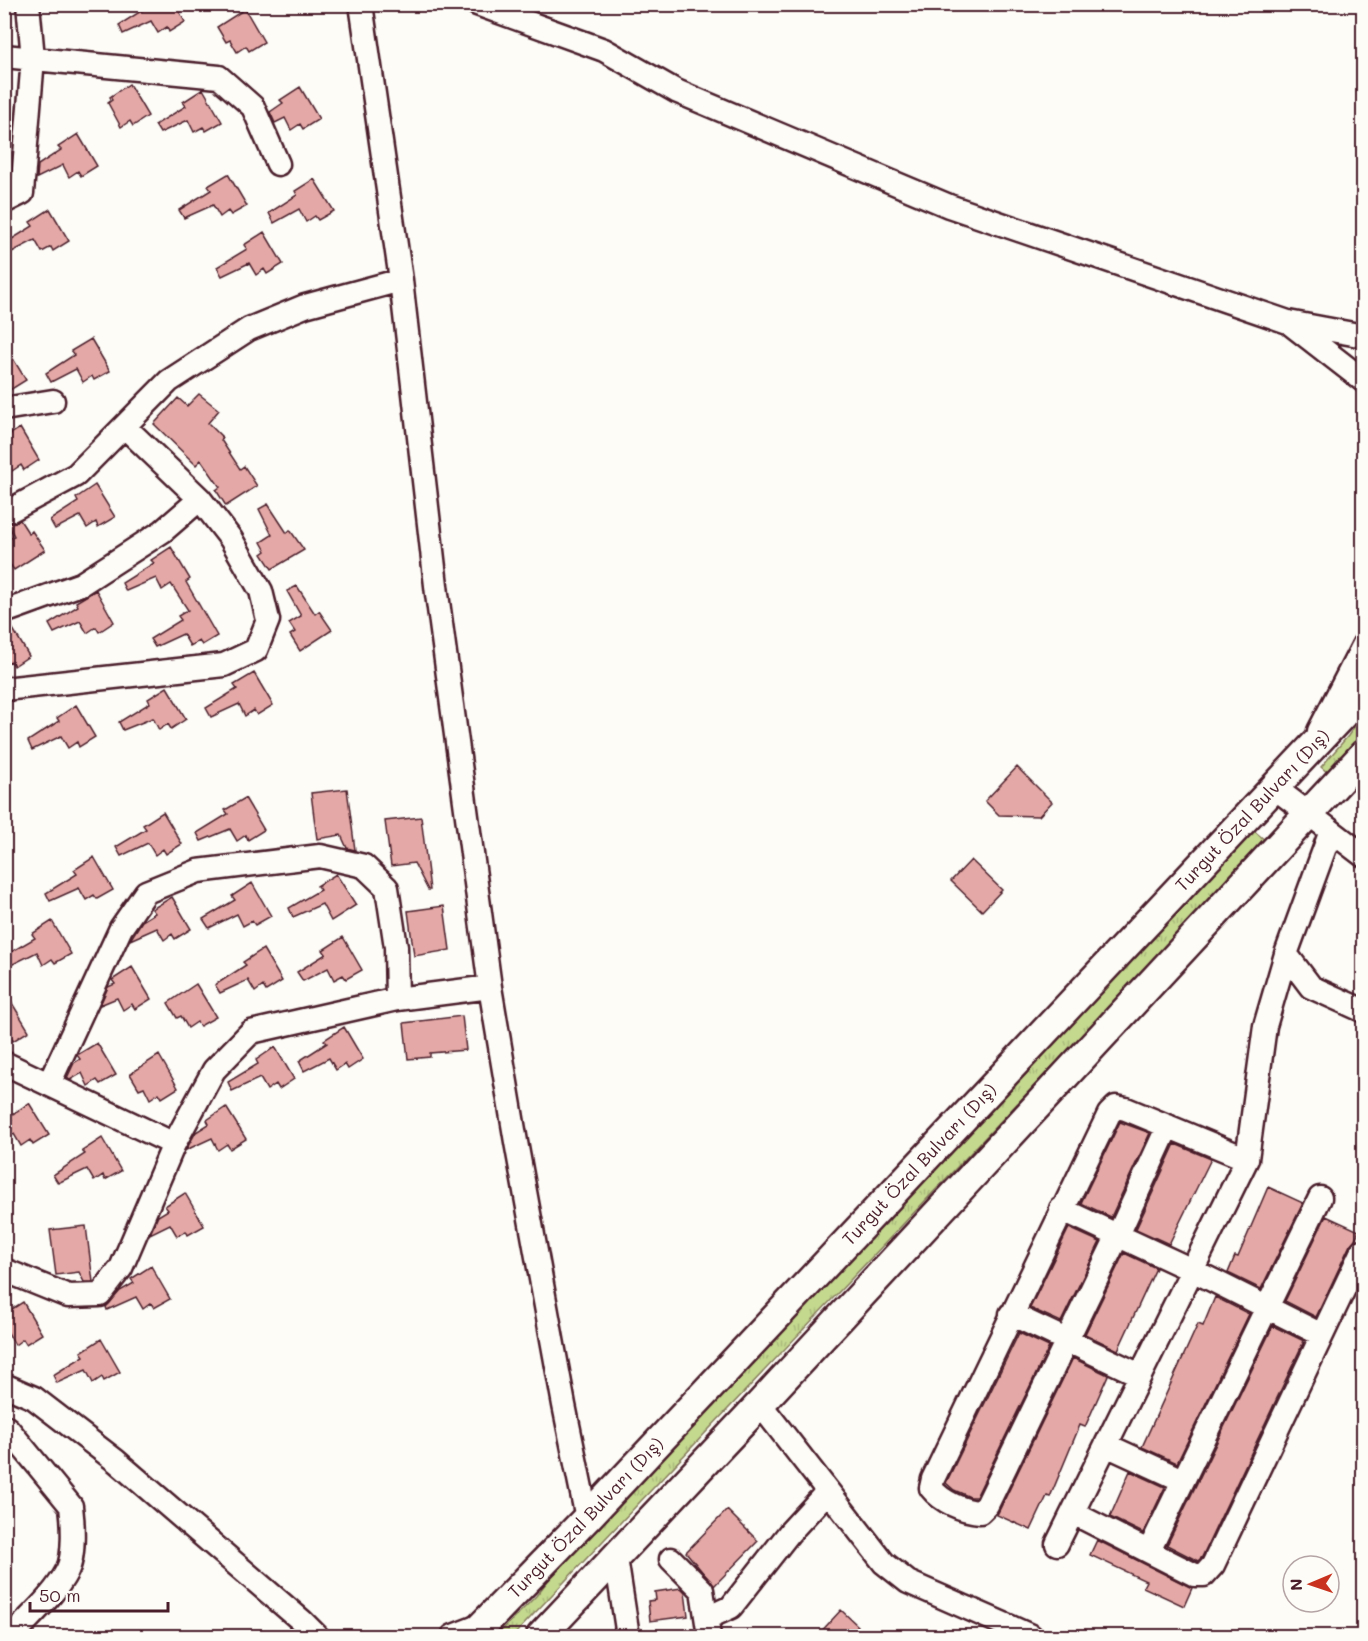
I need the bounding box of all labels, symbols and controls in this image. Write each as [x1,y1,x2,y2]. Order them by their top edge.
street label: Turgut Özal Bulvarı (Dış) [1169,724,1334,896]
street label: Turgut Özal Bulvarı (Dış) [836,1078,1001,1250]
street label: Turgut Özal Bulvarı (Dış) [502,1432,668,1603]
north arrow [1281,1554,1341,1614]
scale bar [30,1575,168,1613]
text: N [1285,1578,1306,1591]
text: 50 m [39,1583,81,1607]

